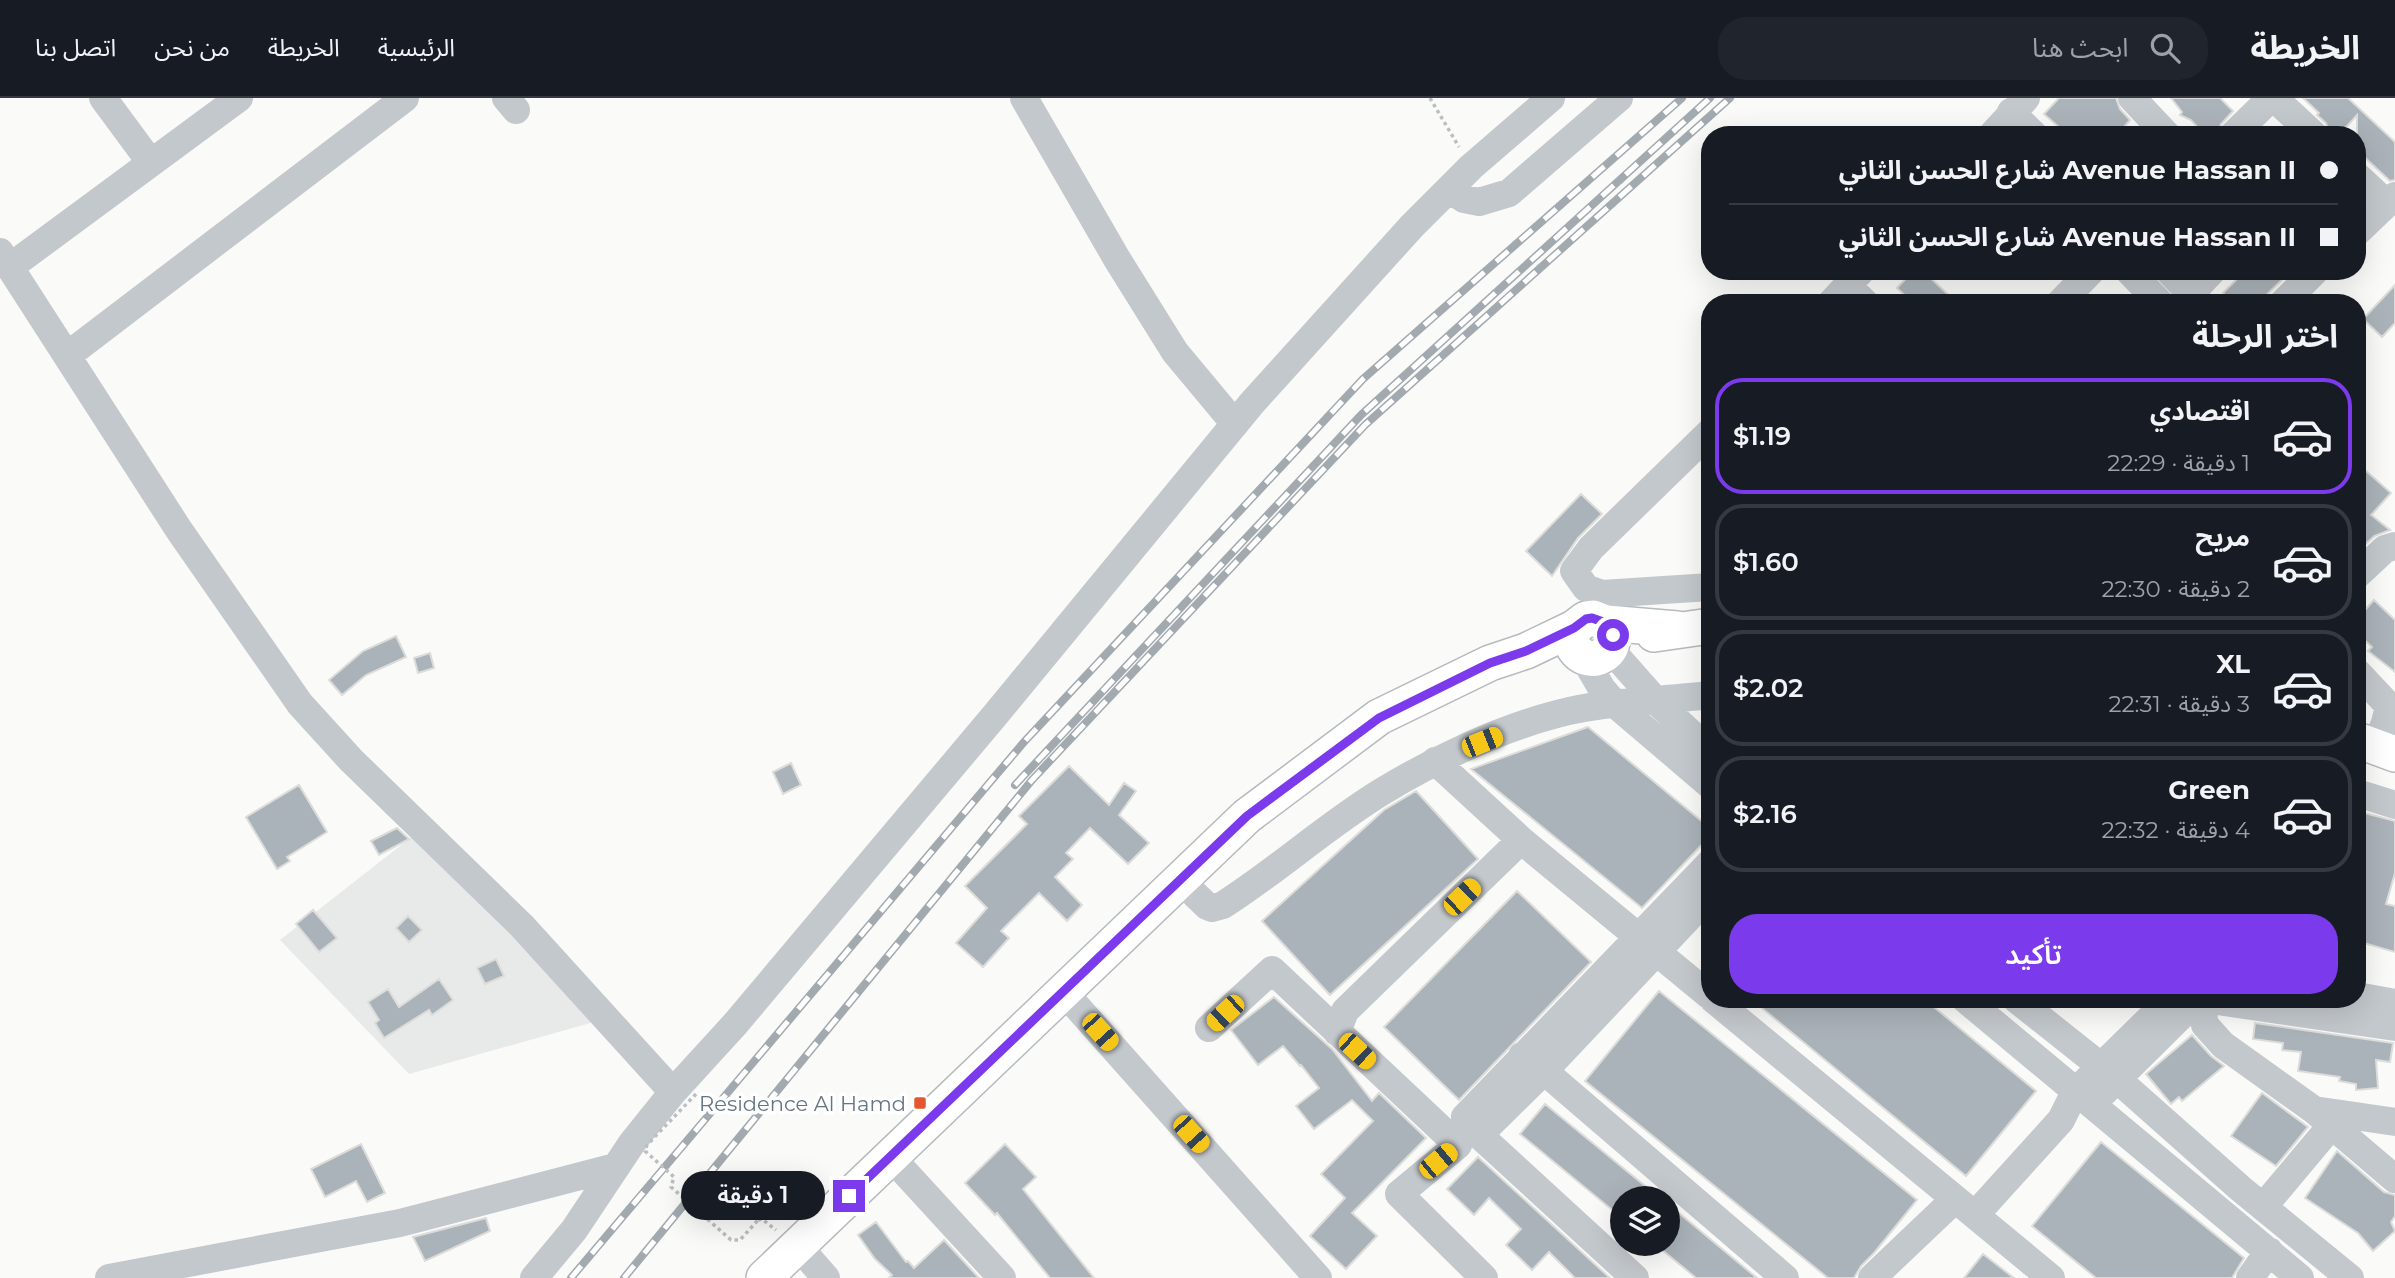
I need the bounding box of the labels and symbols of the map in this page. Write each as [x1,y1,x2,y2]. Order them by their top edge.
route start [1597,619,1629,651]
car [1459,724,1506,760]
car [1440,875,1485,919]
car [1203,991,1248,1035]
car [1079,1009,1122,1055]
car [1335,1029,1380,1073]
place label: Residence Al Hamd [699,1091,906,1116]
marker: Residence Al Hamd [912,1095,928,1111]
car [1170,1111,1213,1157]
car [1416,1139,1461,1183]
callout: 1 دقيقة [681,1172,824,1220]
route end [833,1180,865,1212]

